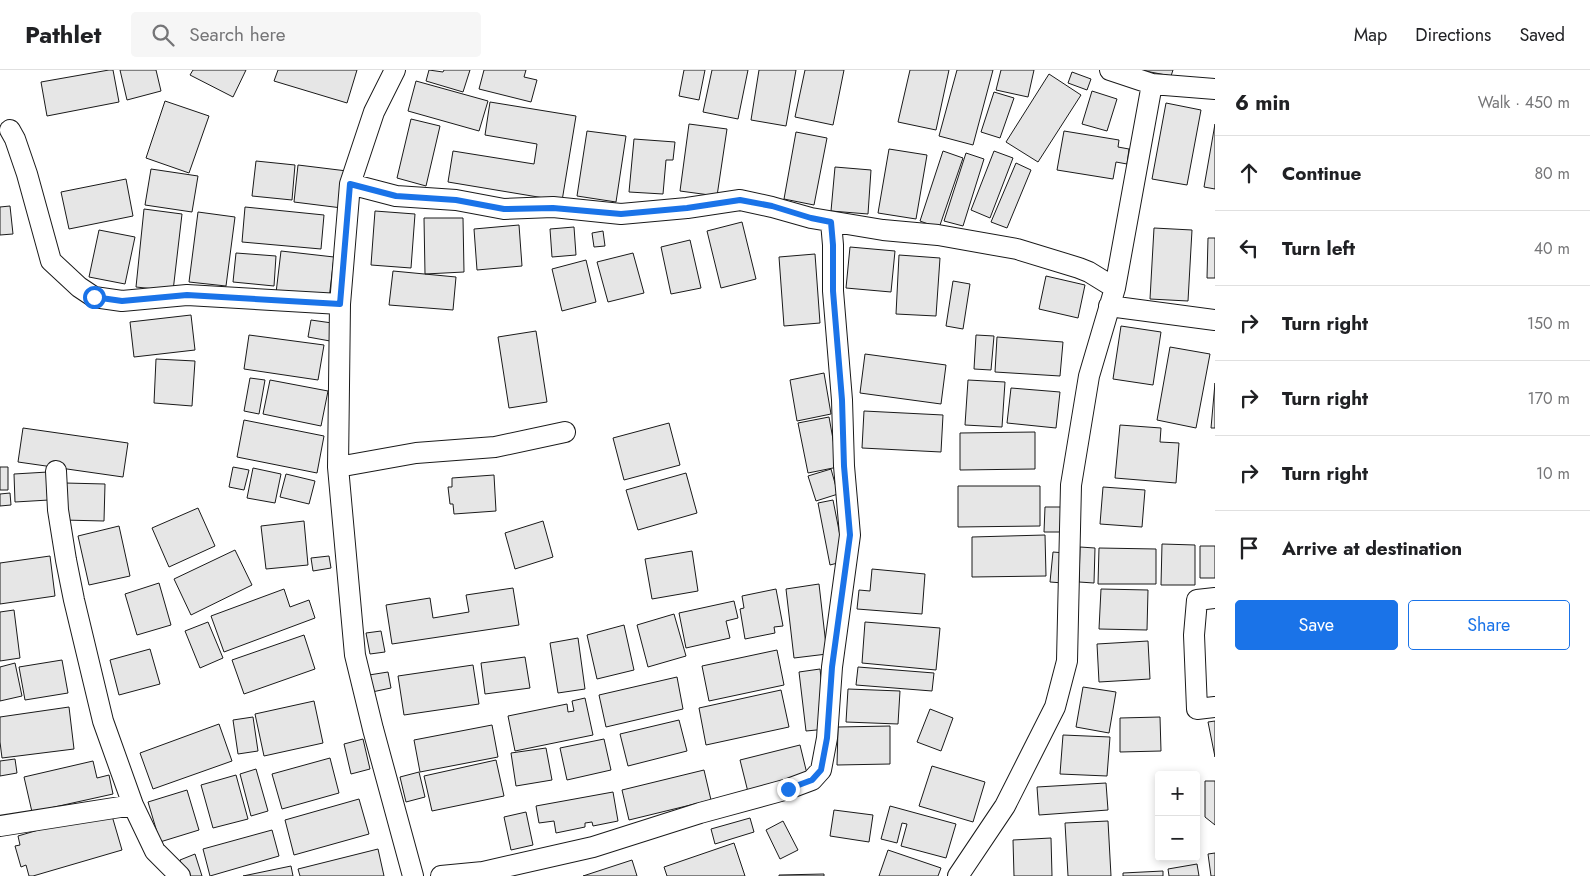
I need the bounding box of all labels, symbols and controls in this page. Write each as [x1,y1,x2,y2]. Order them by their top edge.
search box [131,12,481,57]
text: Pathlet [25,17,101,52]
icon: search [149,21,177,49]
text: Search here [189,21,285,48]
text: Map [1354,22,1387,48]
text: Directions [1415,22,1491,48]
text: Saved [1519,22,1565,48]
text: 6 min [1235,88,1290,118]
text: Walk · 450 m [1478,91,1570,114]
icon: ahead [1235,159,1263,187]
text: Continue [1282,160,1361,187]
text: 80 m [1534,162,1570,185]
icon: left [1235,234,1263,262]
text: Turn left [1282,235,1355,262]
text: 40 m [1534,237,1570,260]
route start [83,286,106,309]
icon: right [1235,309,1263,337]
text: Turn right [1282,310,1368,337]
text: 150 m [1527,312,1570,335]
icon: right [1235,384,1263,412]
text: Turn right [1282,385,1368,412]
text: 170 m [1528,387,1570,410]
icon: right [1235,459,1263,487]
text: Turn right [1282,460,1368,487]
text: 10 m [1536,462,1570,485]
icon: arrive [1235,534,1263,562]
text: Arrive at destination [1282,535,1462,562]
button: Save [1235,600,1398,650]
button: Share [1408,600,1570,650]
map controls [1155,771,1200,861]
button: + [1155,771,1200,816]
route end [777,778,800,801]
button: − [1155,816,1200,861]

